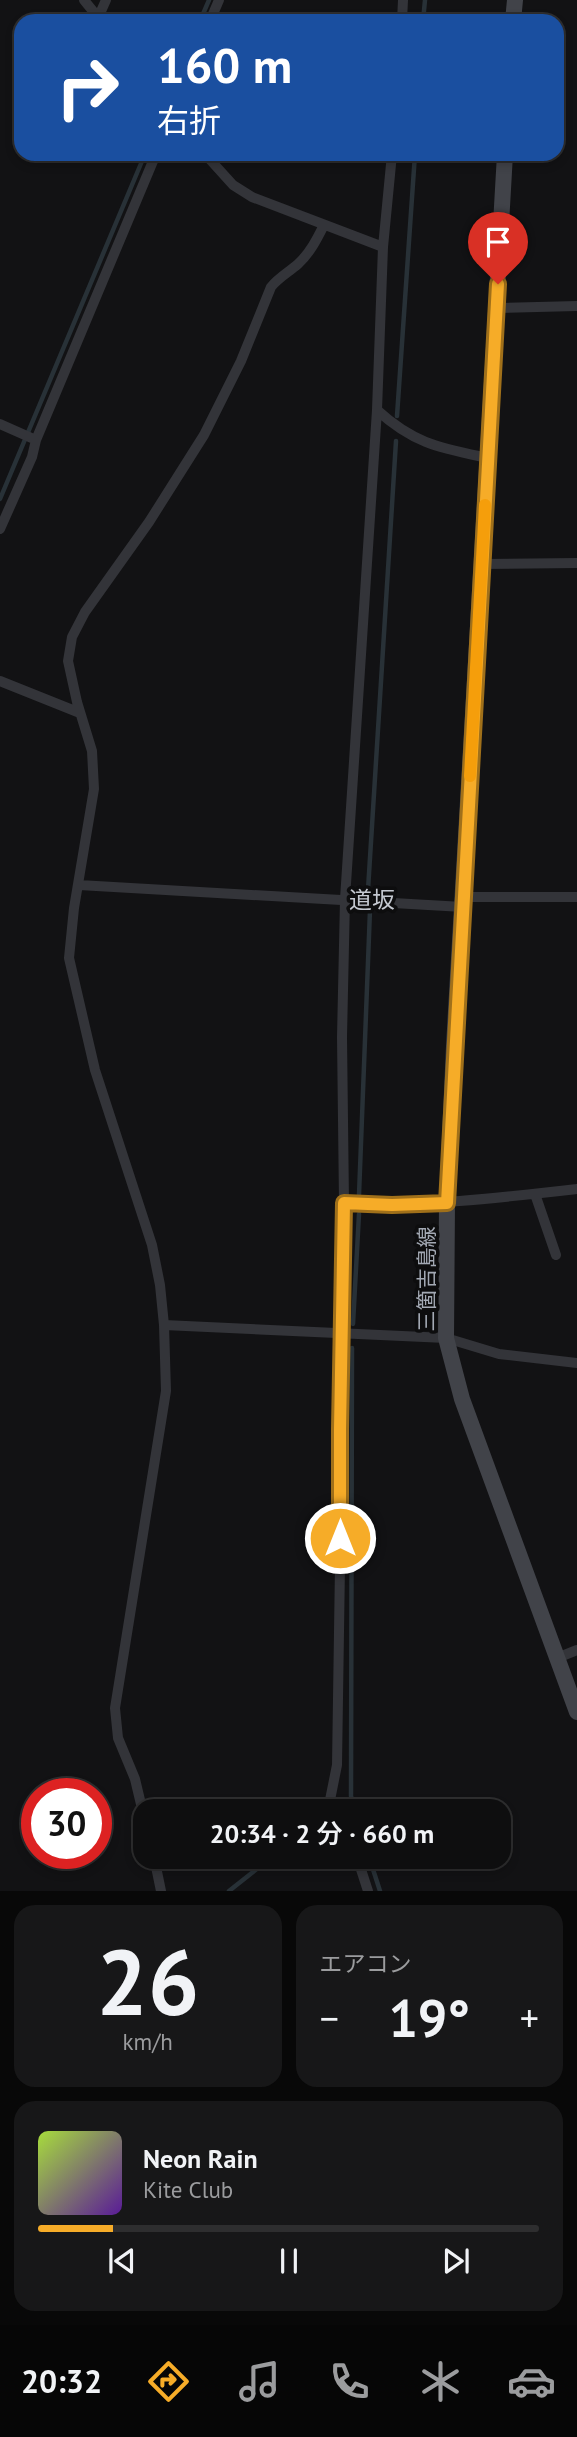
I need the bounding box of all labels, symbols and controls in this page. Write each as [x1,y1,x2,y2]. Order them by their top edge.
text: 160 m [157,33,292,97]
icon: right [42,42,133,133]
text: 右折 [157,99,221,141]
pin [468,212,528,284]
icon: arrive [479,223,517,261]
district label: 道坂 [349,885,395,914]
street label: 三箇吉島線 [413,1227,440,1332]
position arrow [303,1501,377,1575]
speed limit sign: 30 [21,1778,112,1869]
text: 20:34 · 2 分 · 660 m [210,1817,434,1850]
text: 26 [96,1922,199,2040]
text: エアコン [320,1949,412,1978]
text: 19° [388,1984,470,2051]
text: − [320,1993,339,2042]
text: + [520,1993,539,2042]
text: km/h [123,2027,173,2056]
text: Neon Rain [143,2142,258,2175]
text: Kite Club [143,2175,233,2204]
icon: previous [103,2242,141,2280]
icon: pause [270,2242,308,2280]
icon: next [437,2242,475,2280]
icon: directions [144,2357,193,2406]
icon: music [235,2357,284,2406]
icon: phone [325,2357,374,2406]
icon: climate [416,2357,465,2406]
icon: car [507,2357,556,2406]
text: 20:32 [21,2360,102,2402]

